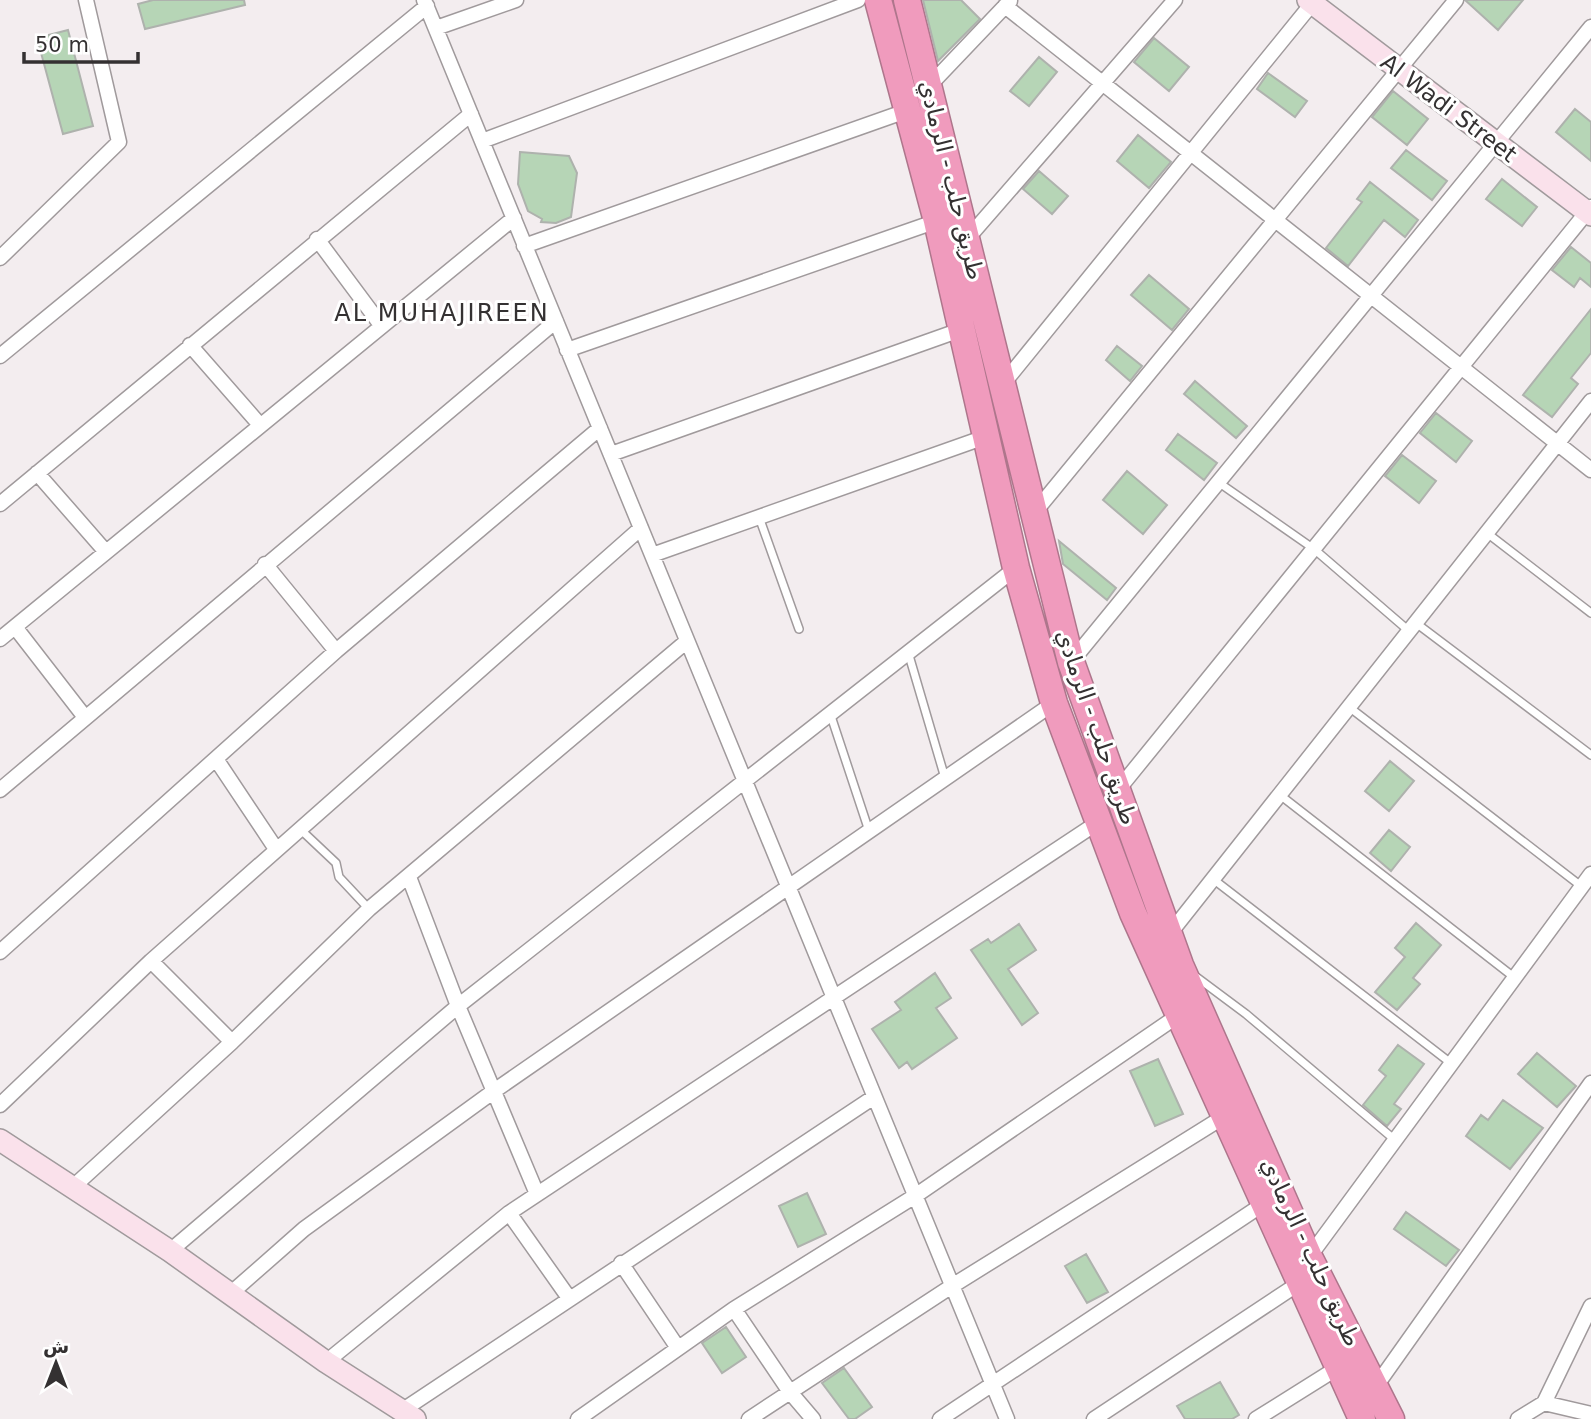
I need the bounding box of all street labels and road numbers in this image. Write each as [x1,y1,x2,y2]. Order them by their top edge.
street label: Al Wadi Street [1376,49,1522,167]
street label: طريق حلب - الرمادي [914,77,989,283]
street label: طريق حلب - الرمادي [1050,626,1143,828]
street label: طريق حلب - الرمادي [1255,1154,1366,1351]

